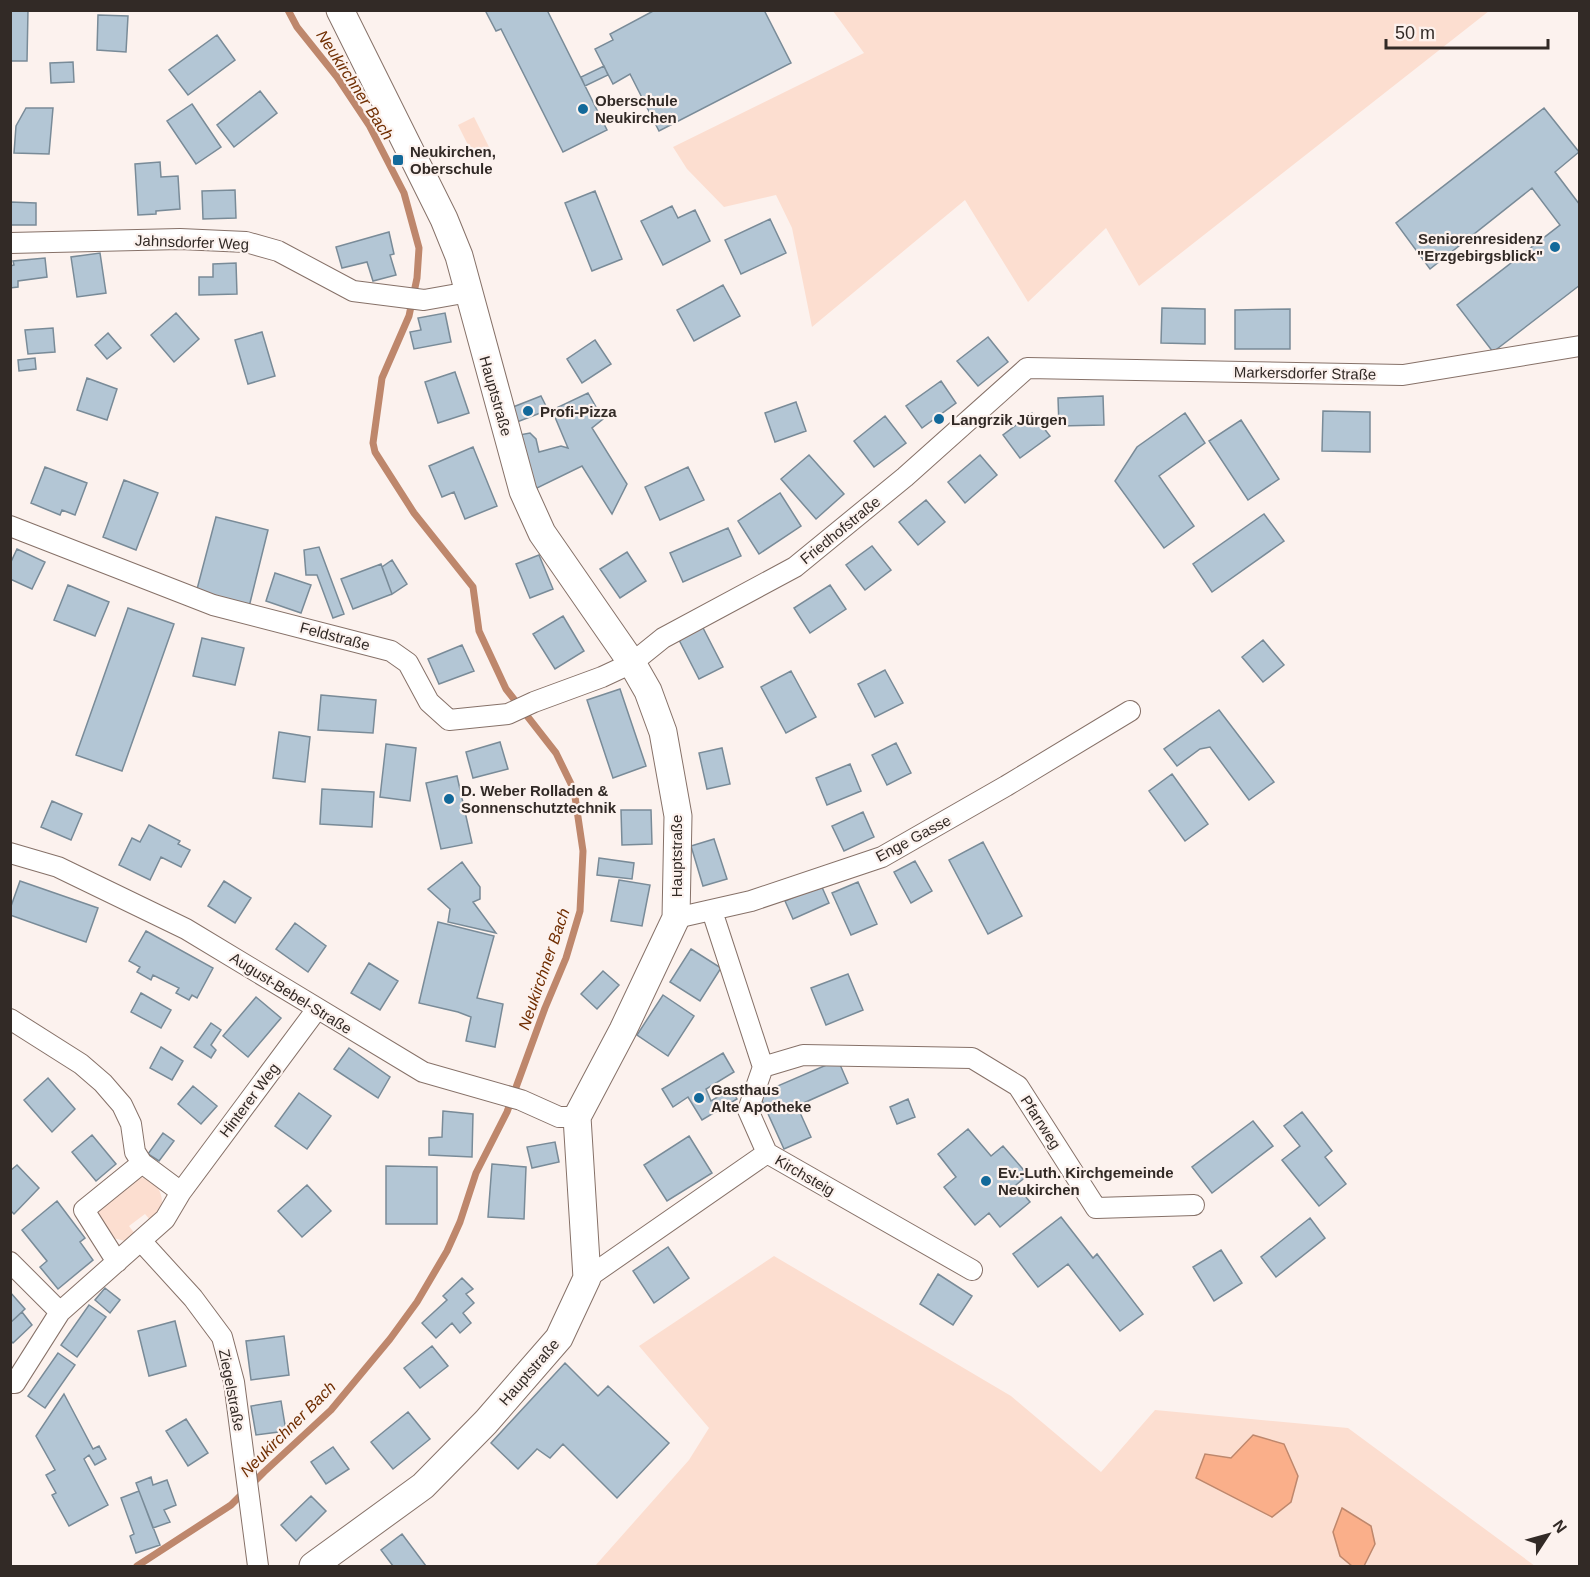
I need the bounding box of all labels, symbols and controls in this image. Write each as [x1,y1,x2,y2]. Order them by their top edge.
scale bar [1386,12,1548,50]
text: 50 m [1395,23,1435,43]
water label: Neukirchner Bach [313,27,397,143]
place label: Oberschule Neukirchen [595,92,678,126]
marker: Oberschule Neukirchen [576,102,590,116]
place label: Neukirchen, Oberschule [410,143,496,177]
marker: Neukirchen, Oberschule [391,153,405,167]
place label: Seniorenresidenz "Erzgebirgsblick" [1417,230,1543,264]
street label: Jahnsdorfer Weg [135,232,249,252]
marker: Seniorenresidenz "Erzgebirgsblick" [1548,240,1562,254]
street label: Hauptstraße [476,354,516,438]
street label: Markersdorfer Straße [1234,363,1376,383]
place label: Profi-Pizza [540,403,617,420]
marker: Profi-Pizza [521,404,535,418]
place label: Langrzik Jürgen [951,411,1067,428]
marker: Langrzik Jürgen [932,412,946,426]
street label: Friedhofstraße [797,493,883,567]
street label: Feldstraße [298,619,372,653]
place label: D. Weber Rolladen & Sonnenschutztechnik [461,782,617,816]
marker: D. Weber Rolladen & Sonnenschutztechnik [442,792,456,806]
street label: Enge Gasse [873,811,953,865]
street label: Hauptstraße [668,815,685,897]
water label: Neukirchner Bach [515,906,573,1032]
street label: August-Bebel-Straße [227,949,355,1037]
street label: Hinterer Weg [216,1060,282,1140]
place label: Gasthaus Alte Apotheke [711,1081,811,1115]
marker: Gasthaus Alte Apotheke [692,1091,706,1105]
street label: Pfarrweg [1018,1092,1064,1152]
street label: Kirchsteig [772,1151,838,1199]
place label: Ev.-Luth. Kirchgemeinde Neukirchen [998,1164,1174,1198]
marker: Ev.-Luth. Kirchgemeinde Neukirchen [979,1174,993,1188]
street label: Hauptstraße [496,1335,562,1409]
street label: Ziegelstraße [216,1347,248,1433]
water label: Neukirchner Bach [237,1378,339,1480]
north arrow [1518,1505,1578,1565]
text: N [1549,1517,1570,1536]

